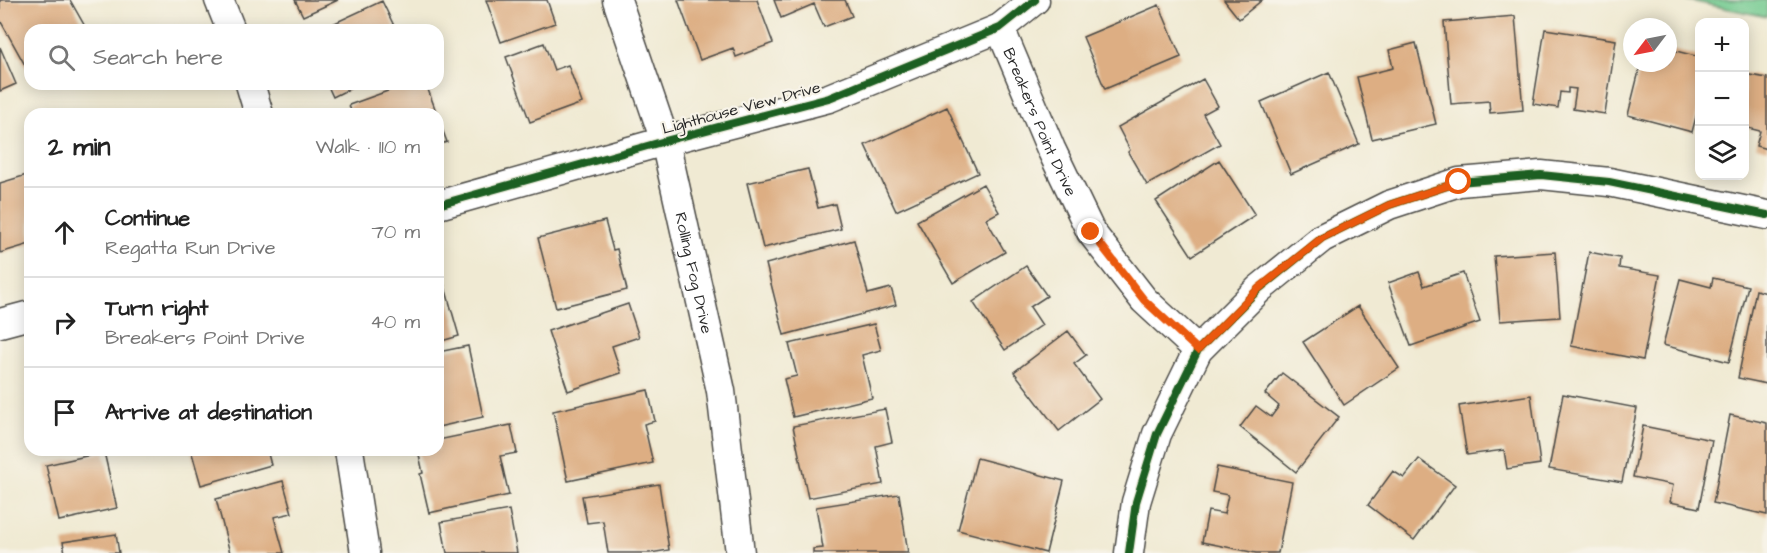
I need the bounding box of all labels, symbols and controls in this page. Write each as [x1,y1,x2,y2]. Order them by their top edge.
north arrow [1623,18,1677,72]
map controls [1695,18,1749,180]
button: + [1695,18,1749,72]
search box [24,24,444,90]
icon: search [45,41,78,74]
text: Search here [93,42,223,73]
street label: Breakers Point Drive [998,44,1082,200]
button: − [1695,72,1749,126]
street label: Lighthouse View Drive [660,76,824,141]
button: layers [1695,126,1749,180]
text: 2 min [48,129,110,165]
text: Walk · 110 m [315,133,420,161]
route start [1445,168,1471,194]
text: Continue [105,203,190,234]
street label: Rolling Fog Drive [669,210,718,336]
icon: ahead [48,216,81,249]
text: 70 m [372,218,420,246]
route end [1077,218,1103,244]
text: Regatta Run Drive [105,234,276,262]
text: Turn right [105,293,208,324]
icon: right [48,306,81,339]
text: 40 m [370,308,420,336]
text: Breakers Point Drive [105,324,305,352]
icon: arrive [48,396,81,429]
text: Arrive at destination [105,397,312,428]

